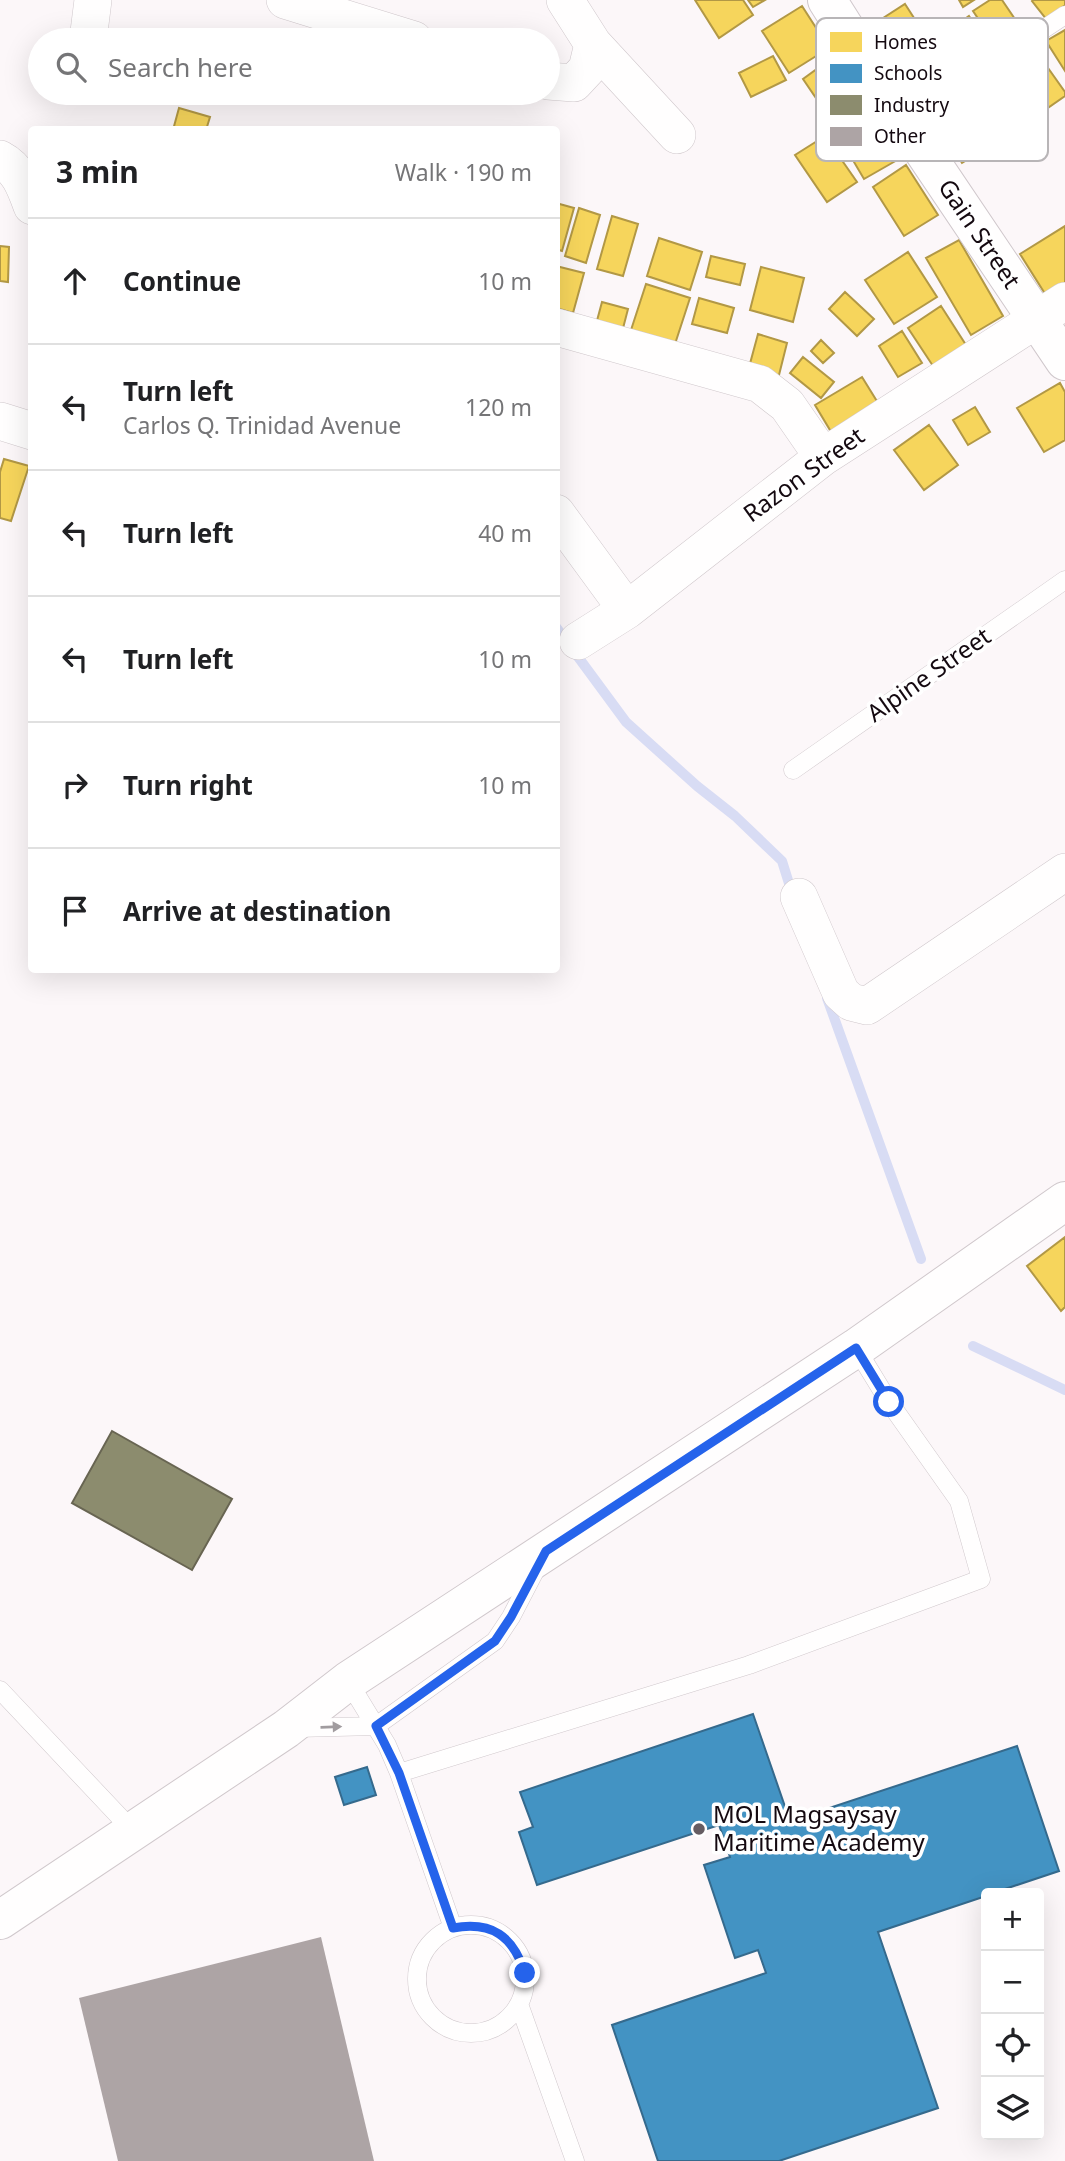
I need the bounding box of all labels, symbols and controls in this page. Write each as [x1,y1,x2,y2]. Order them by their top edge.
legend [816,18,1048,161]
search box [28,28,560,105]
text: Homes [874,29,937,55]
icon: search [52,48,90,86]
text: Search here [108,49,253,85]
text: Schools [874,60,942,86]
text: Industry [874,92,949,118]
text: Other [874,123,926,149]
text: 3 min [56,151,139,192]
text: Walk · 190 m [395,156,532,188]
street label: Gain Street [932,172,1029,295]
icon: ahead [56,262,94,300]
text: Continue [123,263,241,299]
text: 10 m [478,265,532,297]
text: Turn left [123,373,234,409]
icon: left [56,388,94,426]
text: 120 m [465,391,532,423]
text: Carlos Q. Trinidad Avenue [123,409,401,441]
street label: Razon Street [736,418,871,529]
icon: left [56,514,94,552]
text: Turn left [123,515,234,551]
text: 40 m [478,517,532,549]
street label: Alpine Street [860,619,997,729]
icon: left [56,640,94,678]
text: Turn left [123,641,234,677]
text: 10 m [478,643,532,675]
icon: right [56,766,94,804]
text: Turn right [123,767,253,803]
text: 10 m [478,769,532,801]
icon: arrive [56,892,94,930]
text: Arrive at destination [123,893,392,929]
route start [873,1386,904,1417]
one-way arrow [320,1722,342,1733]
place label: MOL Magsaysay Maritime Academy [713,1797,925,1858]
marker: MOL Magsaysay Maritime Academy [691,1821,707,1837]
map controls [981,1888,1044,2140]
button: + [981,1888,1044,1951]
button: − [981,1951,1044,2014]
route end [509,1957,540,1988]
button: locate [981,2014,1044,2077]
button: layers [981,2077,1044,2140]

